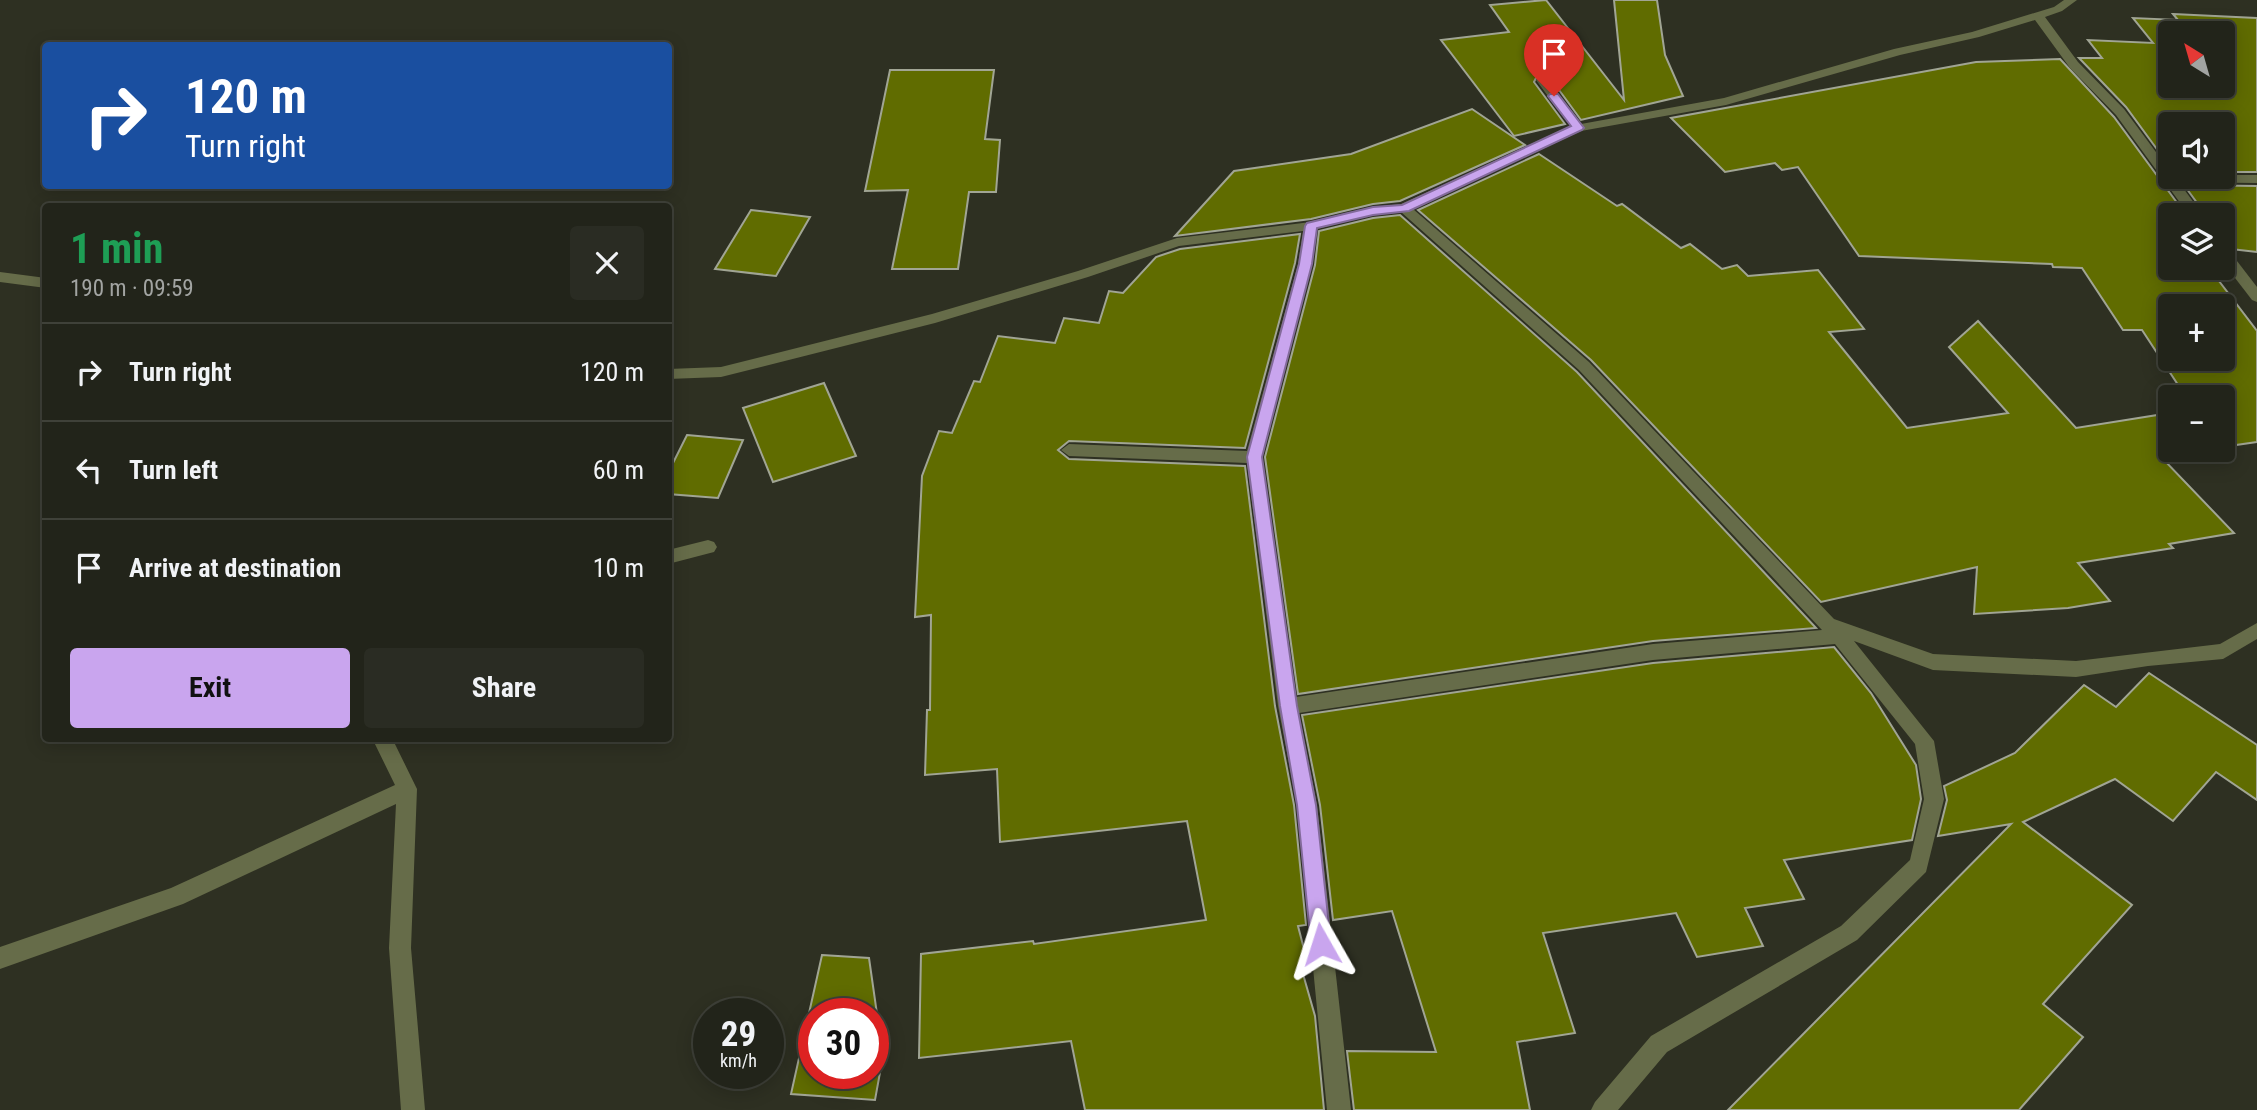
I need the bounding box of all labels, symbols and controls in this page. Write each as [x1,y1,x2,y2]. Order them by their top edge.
north arrow [2158,21,2235,98]
map controls [2158,21,2235,462]
pin [1524,24,1584,96]
icon: arrive [1535,35,1573,73]
text: 120 m [185,68,307,125]
icon: right [70,70,161,161]
button: sound [2158,112,2235,189]
text: Turn right [185,127,306,165]
button: layers [2158,203,2235,280]
text: 1 min [70,224,163,273]
button: close [570,226,644,300]
text: 190 m · 09:59 [70,275,194,302]
button: + [2158,294,2235,371]
icon: right [70,353,108,391]
text: Turn right [129,357,231,387]
text: 120 m [580,357,644,387]
button: − [2158,385,2235,462]
icon: left [70,451,108,489]
text: Turn left [129,455,218,485]
text: 60 m [593,455,644,485]
icon: arrive [70,549,108,587]
text: Arrive at destination [129,553,341,583]
text: 10 m [593,553,644,583]
button: Exit [70,648,350,728]
button: Share [364,648,644,728]
position arrow [1284,907,1358,981]
speed limit sign: 30 [798,998,889,1089]
text: 29 [721,1014,756,1055]
text: km/h [720,1050,757,1071]

